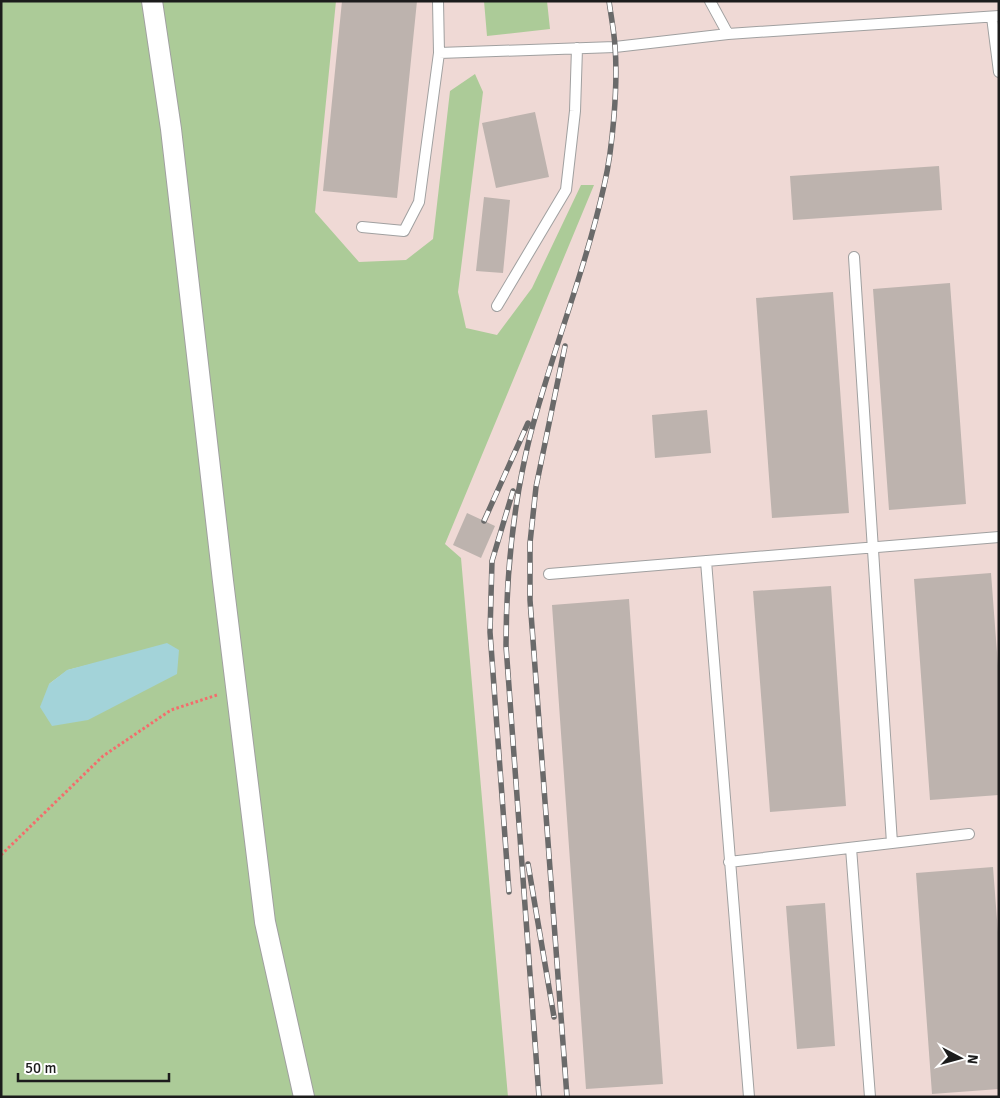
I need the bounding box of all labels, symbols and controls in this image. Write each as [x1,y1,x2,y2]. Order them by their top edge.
north arrow [935,1033,985,1083]
scale bar [18,1050,169,1082]
text: N [963,1054,981,1065]
text: 50 m [25,1059,56,1077]

